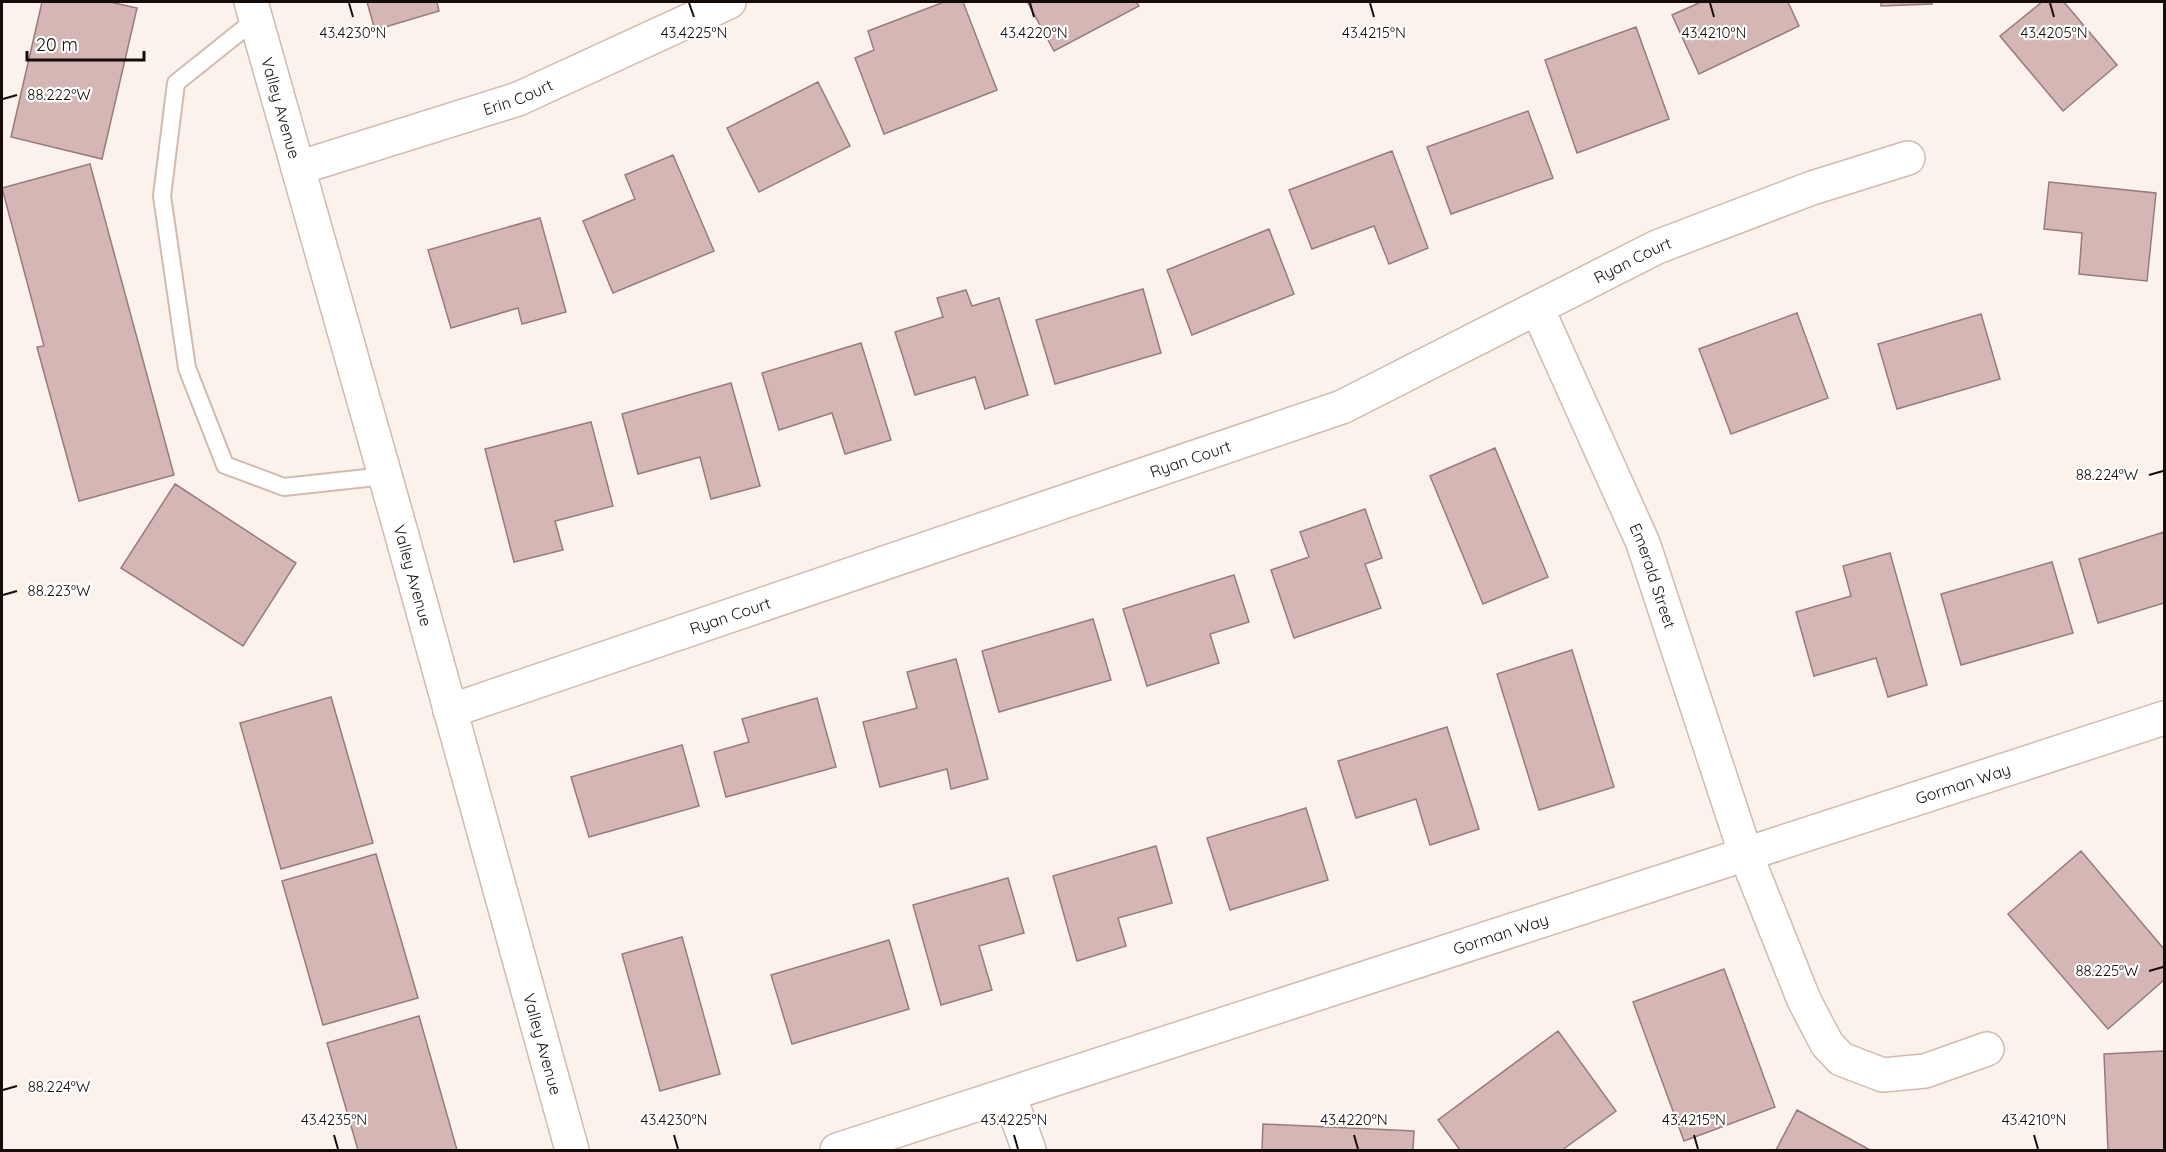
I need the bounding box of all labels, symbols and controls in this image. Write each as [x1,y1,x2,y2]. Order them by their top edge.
text: 43.4230°N [320,23,386,42]
text: 43.4225°N [661,23,727,42]
text: 43.4220°N [1000,23,1068,42]
text: 43.4215°N [1342,23,1406,42]
text: 43.4210°N [1682,23,1746,42]
text: 43.4205°N [2020,23,2088,42]
scale bar [27,24,144,62]
text: 20 m [36,33,78,56]
street label: Valley Avenue [257,55,305,161]
street label: Erin Court [481,74,556,119]
text: 88.222°W [27,85,91,104]
street label: Ryan Court [1590,233,1674,287]
street label: Ryan Court [1147,436,1233,482]
text: 88.224°W [2076,465,2139,484]
street label: Emerald Street [1625,520,1680,631]
street label: Valley Avenue [389,522,437,629]
text: 88.223°W [28,581,91,600]
street label: Ryan Court [687,593,773,639]
street label: Gorman Way [1913,759,2013,808]
street label: Gorman Way [1451,909,1551,959]
text: 88.225°W [2075,961,2139,980]
street label: Valley Avenue [519,991,566,1097]
text: 88.224°W [28,1077,91,1096]
text: 43.4235°N [301,1110,367,1129]
text: 43.4230°N [641,1110,707,1129]
text: 43.4225°N [981,1110,1047,1129]
text: 43.4220°N [1320,1110,1388,1129]
text: 43.4215°N [1662,1110,1726,1129]
text: 43.4210°N [2002,1110,2066,1129]

